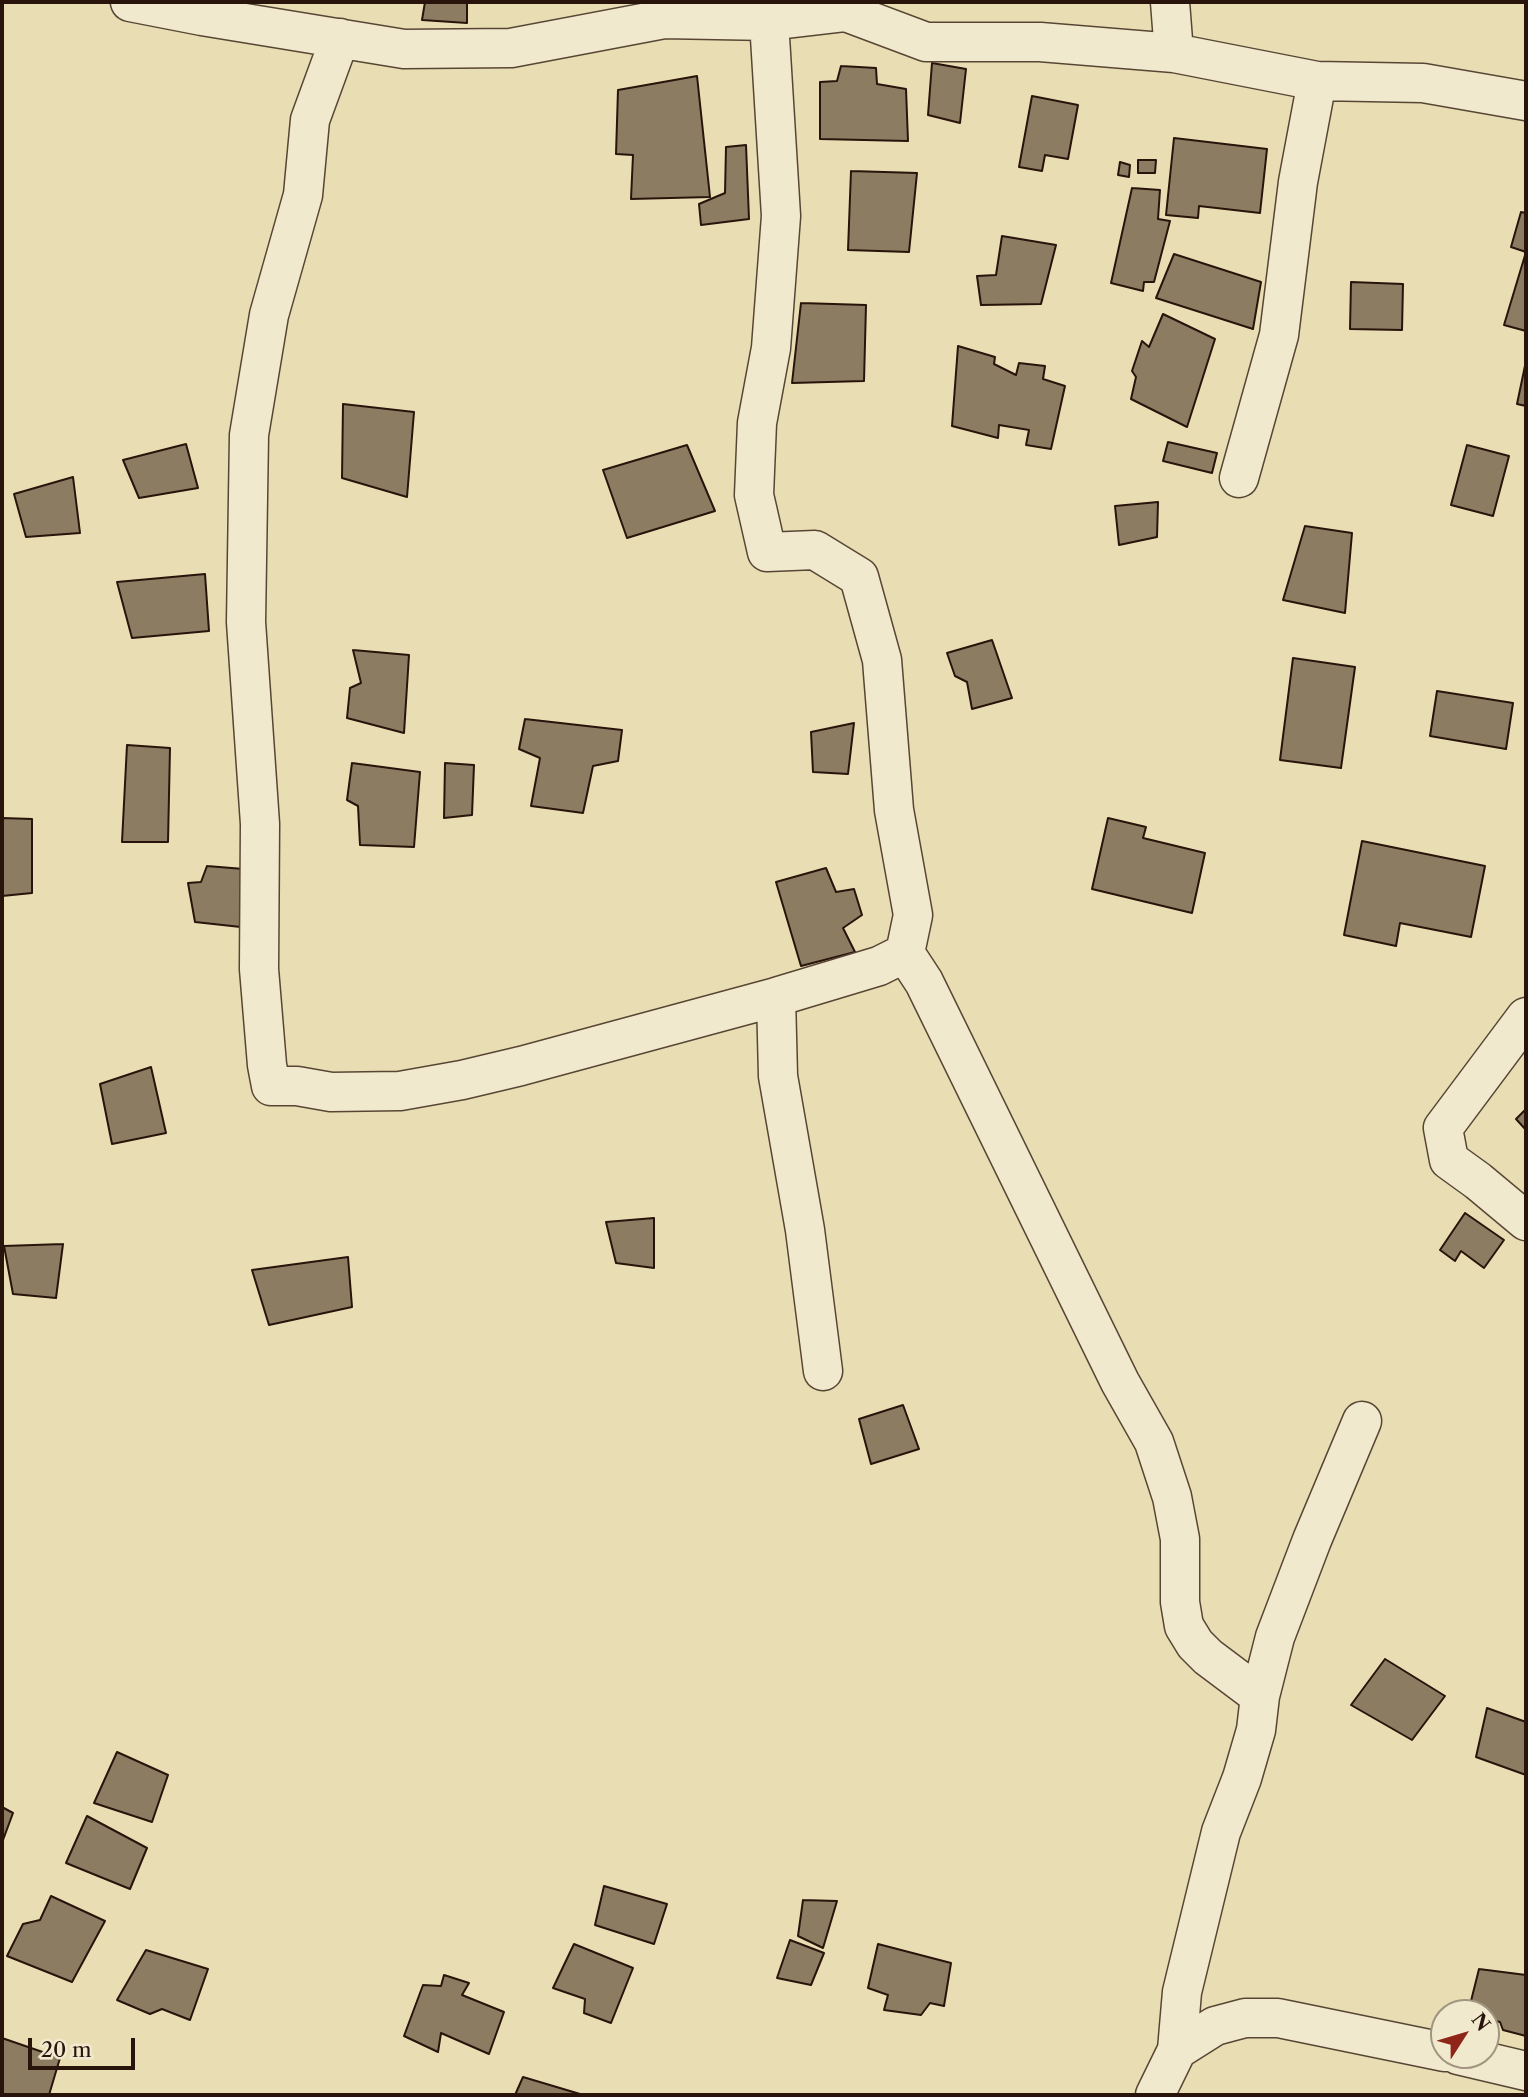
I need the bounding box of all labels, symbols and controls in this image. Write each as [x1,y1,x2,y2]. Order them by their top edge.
north arrow [1430,1999,1500,2069]
text: N [1466,2009,1495,2036]
scale bar [32,2024,138,2068]
text: 20 m [41,2037,92,2062]

